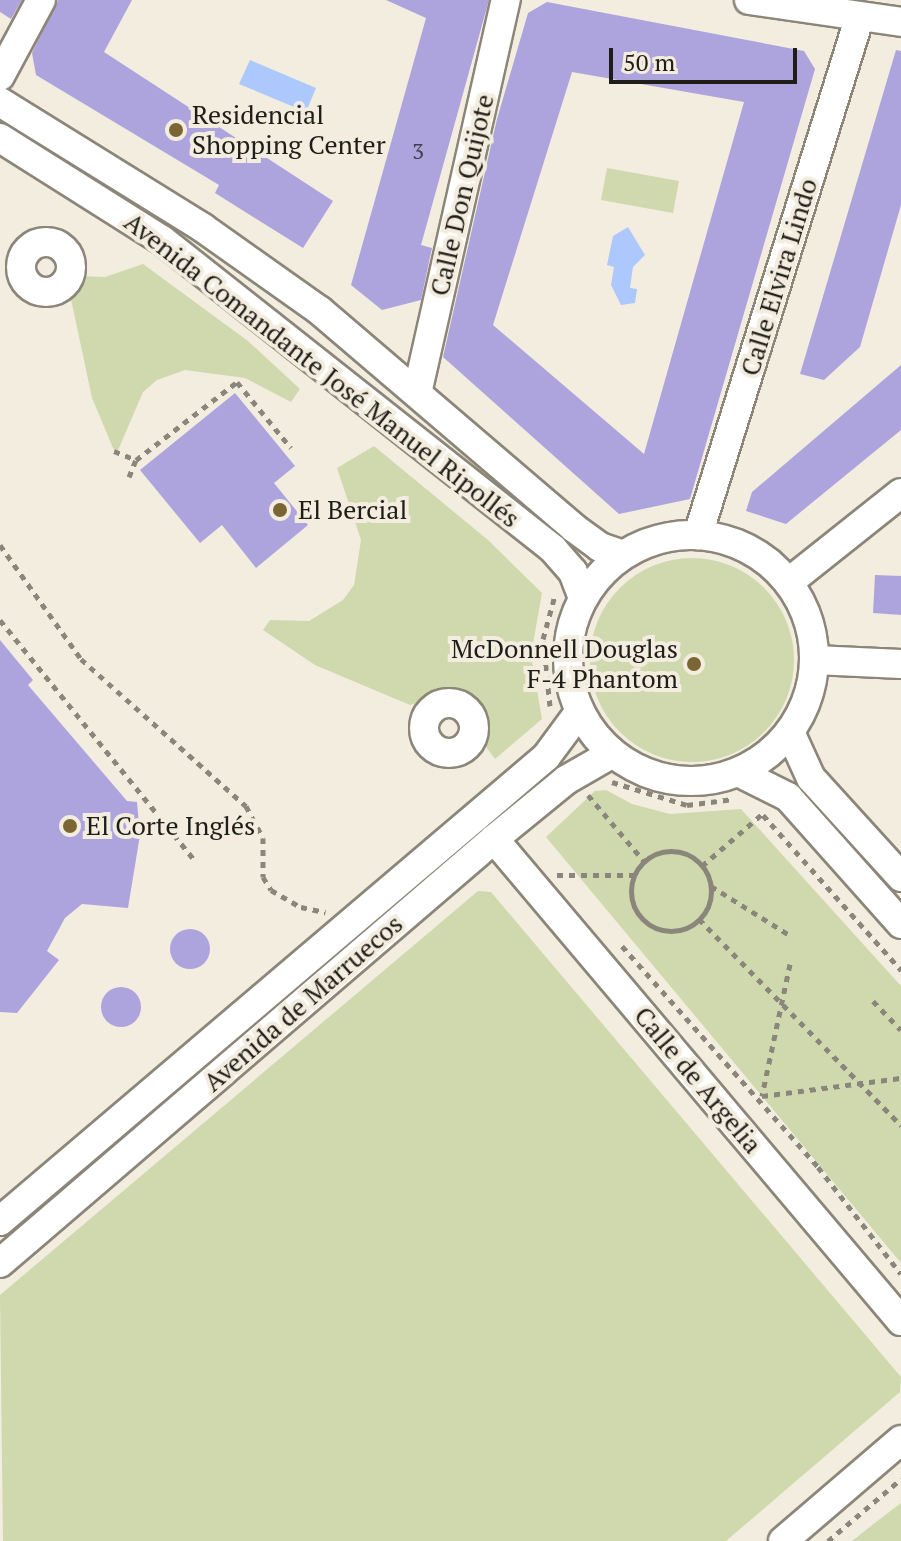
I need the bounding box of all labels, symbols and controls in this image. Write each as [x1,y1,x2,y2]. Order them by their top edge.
scale bar [613,32,801,82]
text: 50 m [623,46,675,78]
street label: Calle Don Quijote [424,91,500,299]
place label: Residencial Shopping Center [192,99,386,160]
marker: Residencial Shopping Center [167,121,185,139]
house number: 3 [412,138,424,164]
street label: Calle Elvira Lindo [734,175,824,379]
street label: Avenida Comandante José Manuel Ripollés [118,206,526,534]
place label: El Bercial [298,494,407,526]
marker: El Bercial [269,499,291,521]
place label: McDonnell Douglas F-4 Phantom [451,633,678,694]
marker: McDonnell Douglas F-4 Phantom [685,655,703,673]
place label: El Corte Inglés [86,810,255,842]
marker: El Corte Inglés [61,817,79,835]
street label: Avenida de Marruecos [197,908,409,1098]
street label: Calle de Argelia [628,1000,768,1160]

